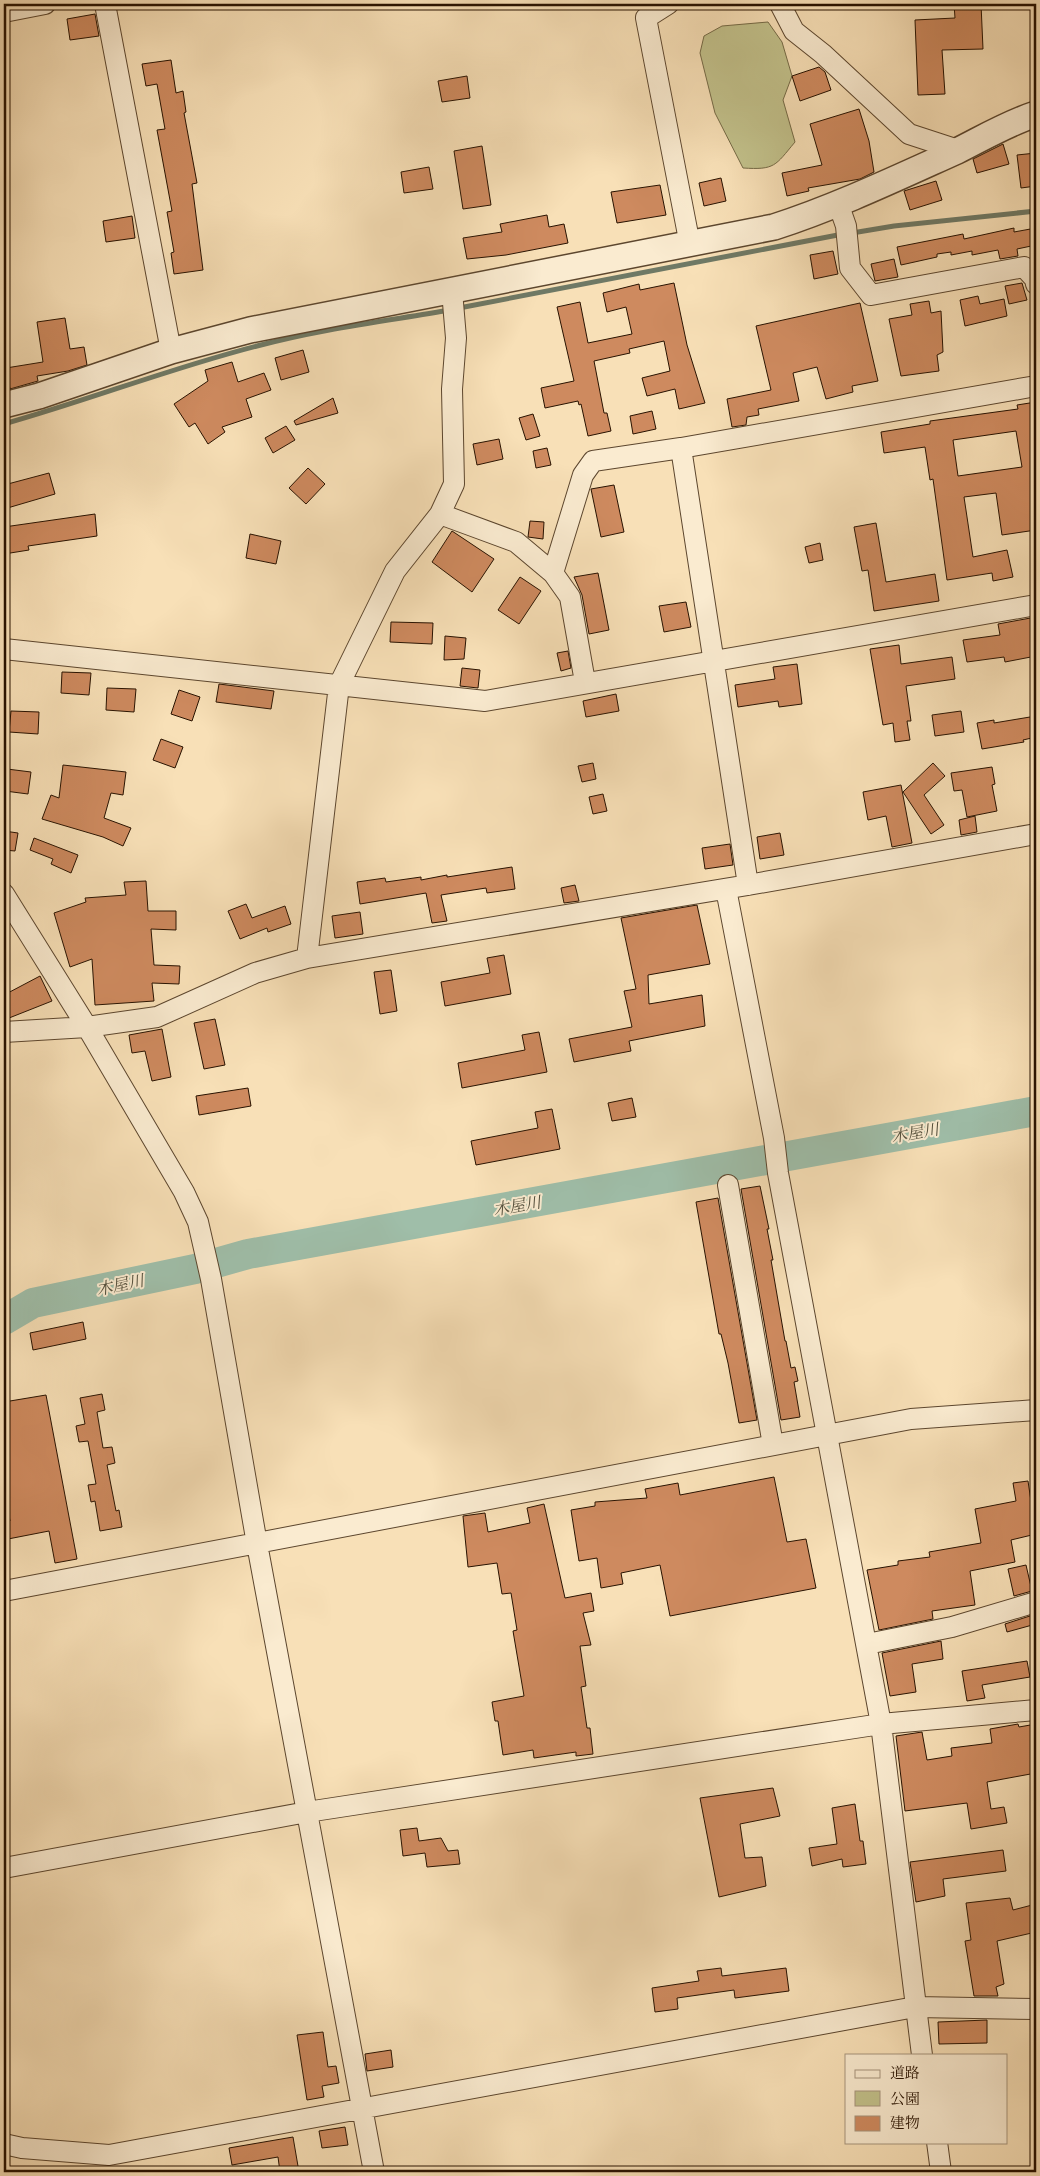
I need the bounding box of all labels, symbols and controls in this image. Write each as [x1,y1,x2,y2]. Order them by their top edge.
water label: 木屋川 [890,1119,942,1147]
water label: 木屋川 [492,1192,544,1220]
water label: 木屋川 [95,1270,147,1299]
legend [845,2054,1008,2144]
text: 道路 [890,2064,920,2082]
text: 公園 [890,2090,920,2108]
text: 建物 [890,2114,920,2132]

